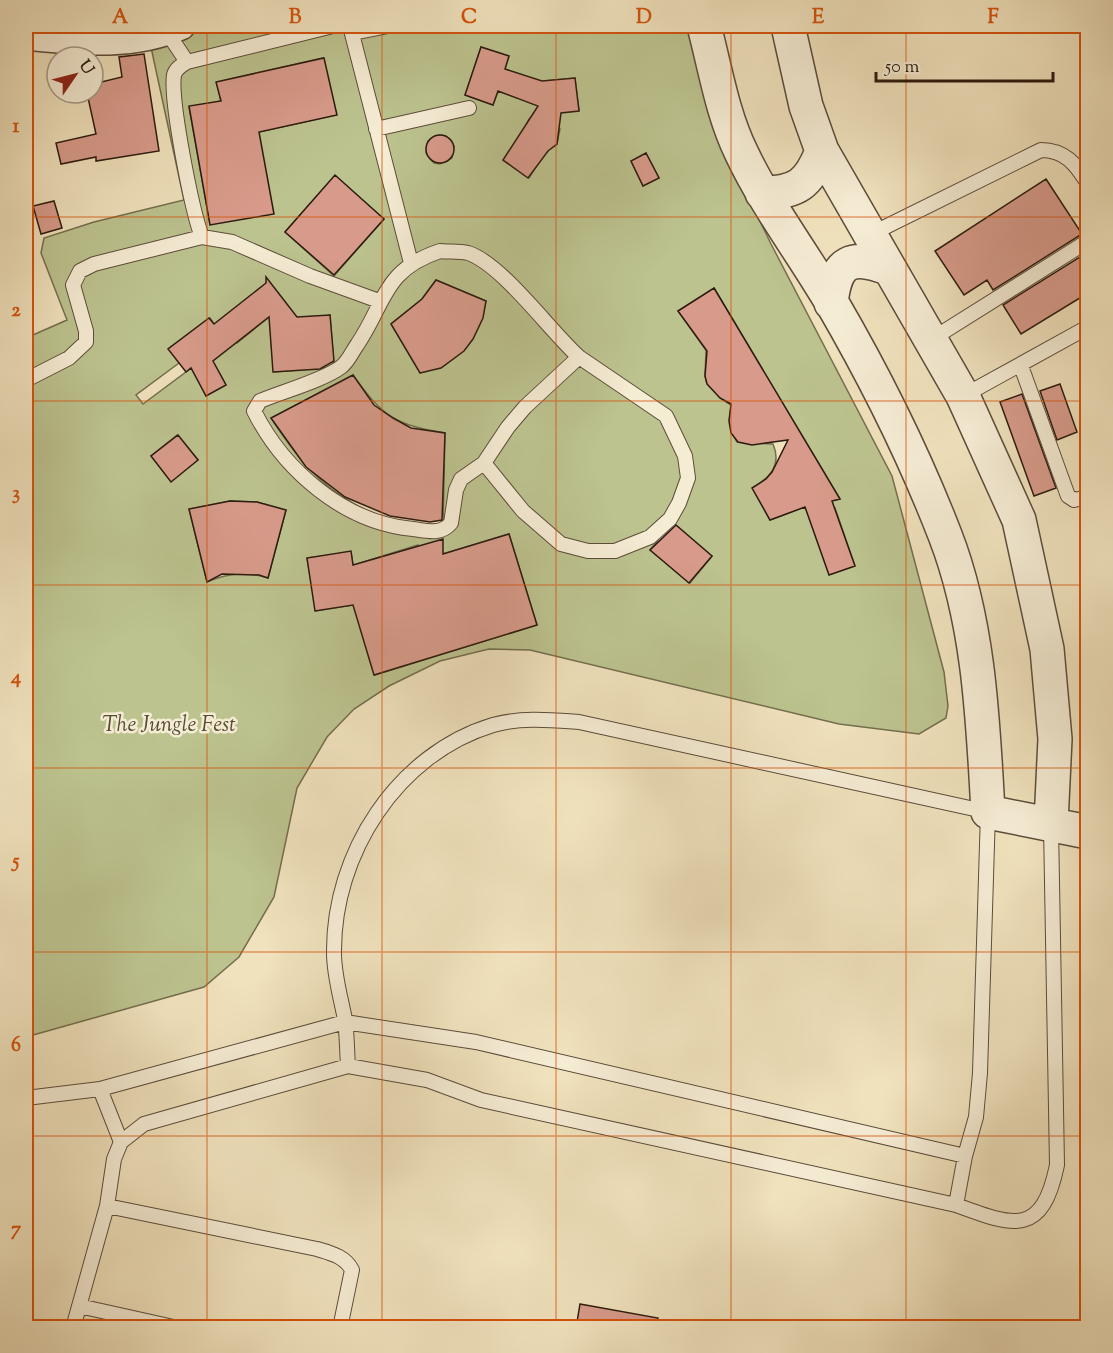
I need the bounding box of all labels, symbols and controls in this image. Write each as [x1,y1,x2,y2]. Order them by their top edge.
text: A [112,4,129,33]
text: B [289,4,302,33]
text: C [461,4,477,33]
text: D [636,4,652,33]
text: E [812,4,825,33]
text: F [987,4,999,33]
north arrow [45,45,105,105]
scale bar [876,45,1053,83]
text: 50 m [884,55,920,81]
text: U [72,56,99,81]
text: 1 [13,113,20,142]
text: 2 [11,297,21,326]
text: 3 [12,480,20,509]
text: 4 [10,664,21,693]
park label: The Jungle Fest [102,710,236,742]
text: 5 [11,848,20,877]
text: 6 [11,1032,21,1061]
text: 7 [11,1216,22,1245]

